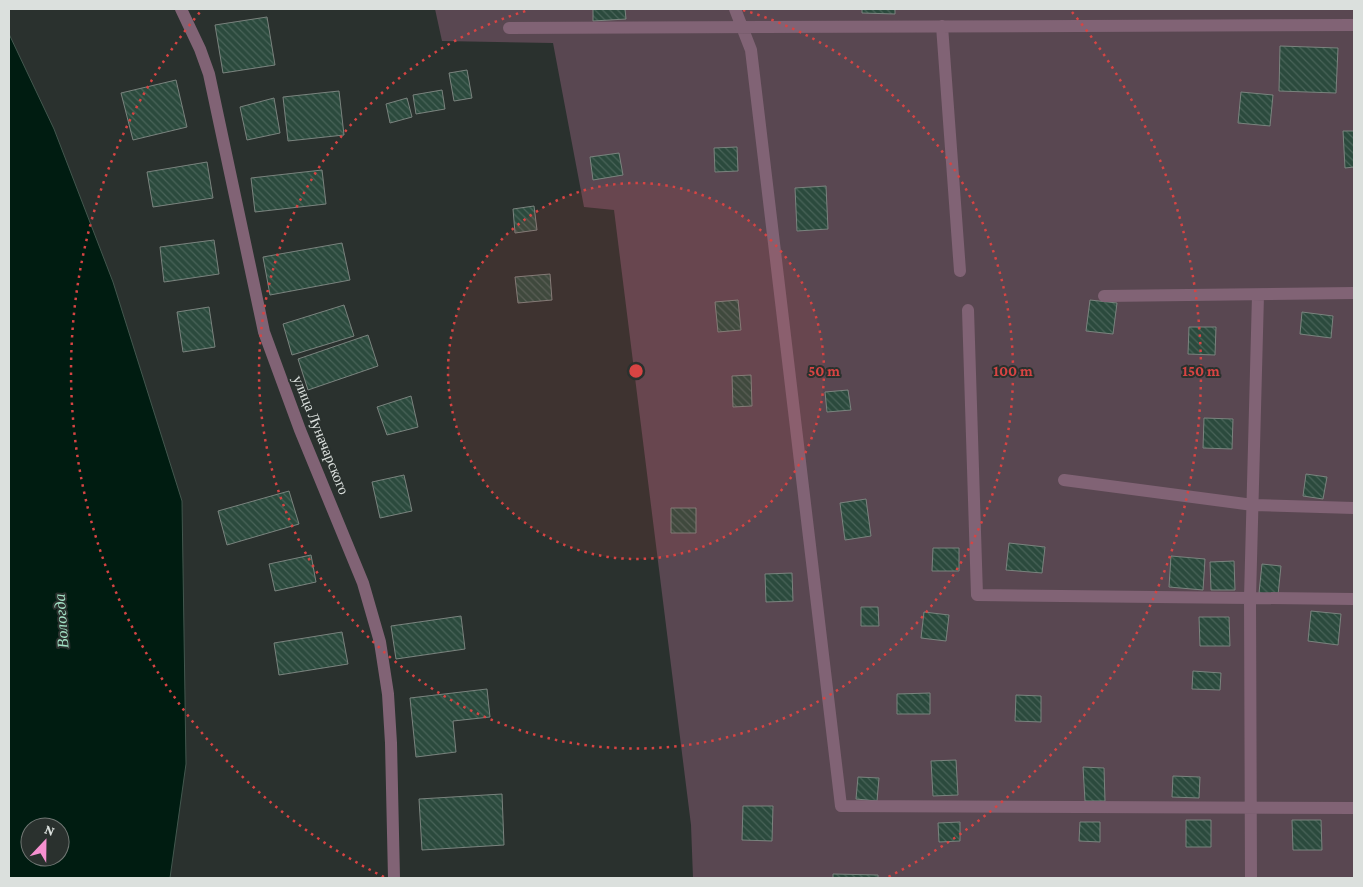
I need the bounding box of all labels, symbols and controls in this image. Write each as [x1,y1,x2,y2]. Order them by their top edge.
centre of rings [627,362,645,380]
text: 50 m [808,363,840,379]
text: 100 m [993,363,1033,379]
text: 150 m [1182,363,1220,379]
street label: улица Луначарского [290,373,352,497]
water label: Вологда [51,593,71,649]
north arrow [20,817,70,867]
text: N [42,821,58,839]

